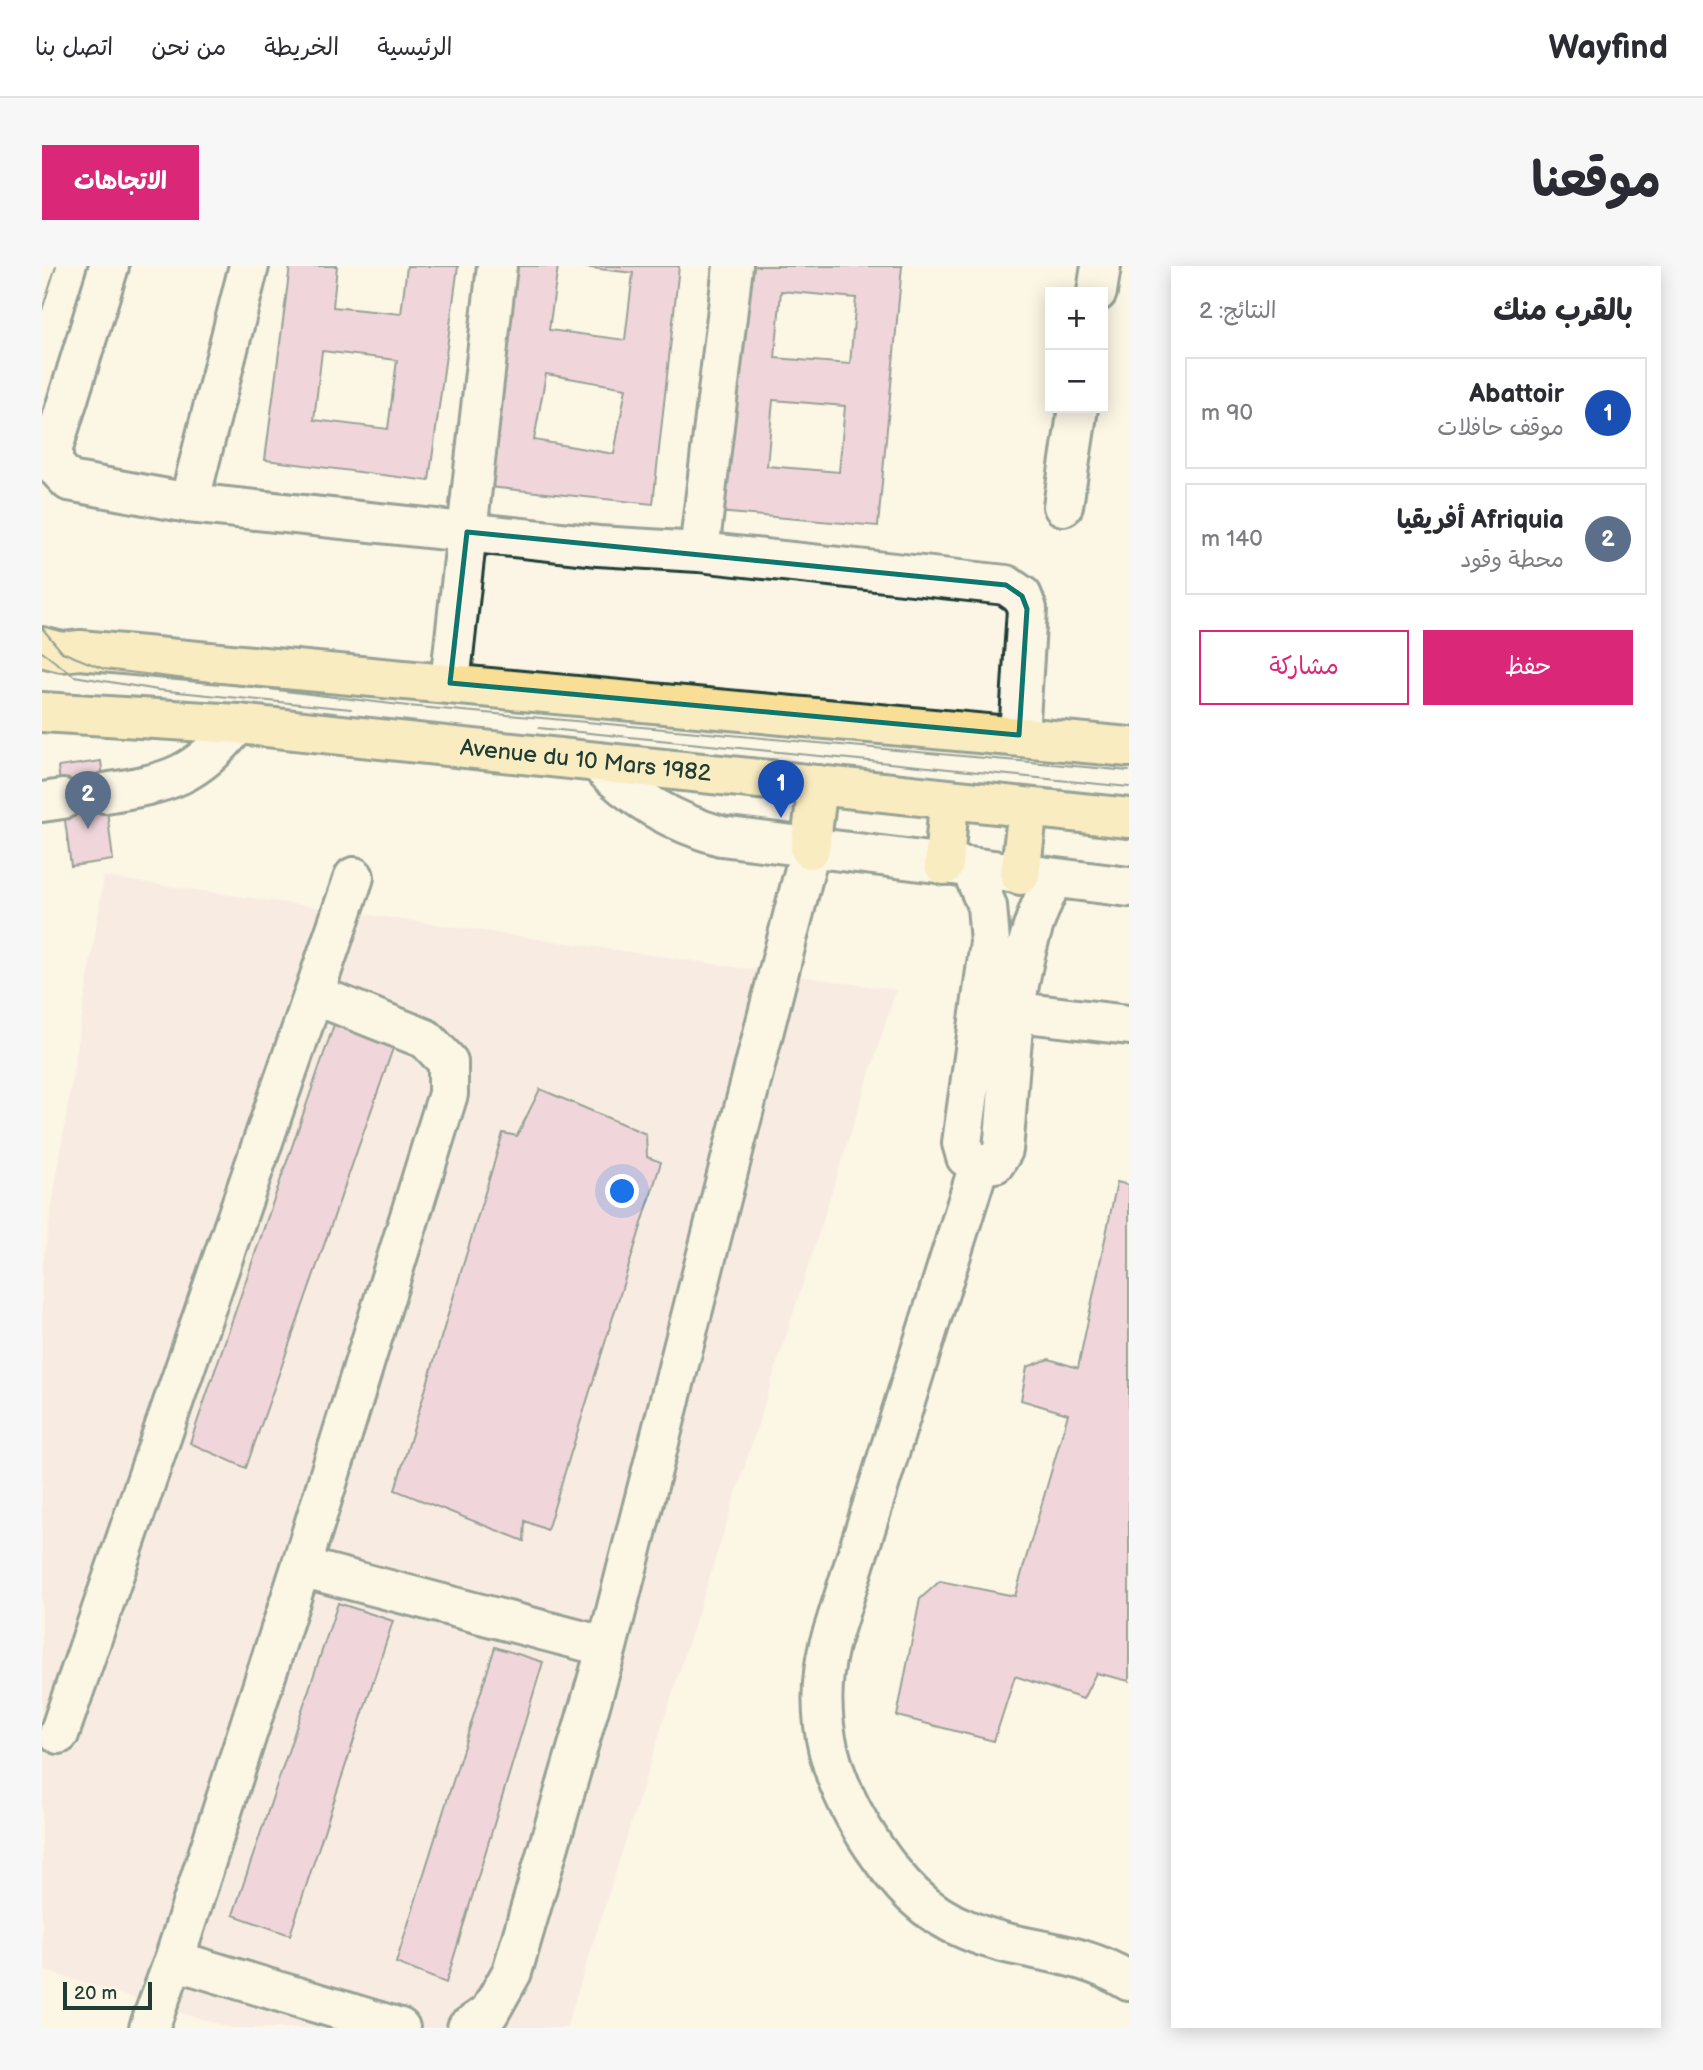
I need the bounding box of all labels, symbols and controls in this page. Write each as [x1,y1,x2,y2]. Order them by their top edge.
text: Wayfind [1549,28,1668,68]
text: اتصل بنا [35,33,113,62]
text: من نحن [151,33,226,62]
text: الخريطة [264,33,339,62]
text: الرئيسية [377,33,453,62]
button: الاتجاهات [42,145,199,220]
text: موقعنا [1531,152,1661,211]
map controls [1045,287,1108,413]
button: + [1045,287,1108,350]
text: بالقرب منك [1493,293,1633,329]
text: النتائج: 2 [1199,297,1277,325]
button: − [1045,350,1108,413]
text: Abattoir [1469,379,1564,410]
text: 90 m [1201,399,1253,427]
text: 1 [1603,399,1613,427]
text: موقف حافلات [1437,414,1564,442]
text: Afriquia أفريقيا [1397,505,1564,536]
text: 140 m [1201,525,1263,553]
text: 2 [1601,525,1615,553]
text: محطة وقود [1460,546,1564,574]
button: مشاركة [1199,630,1409,705]
button: حفظ [1423,630,1633,705]
street label: Avenue du 10 Mars 1982 [459,734,713,788]
pin: 1 [758,760,804,818]
pin: 2 [65,771,111,829]
your location [605,1174,639,1208]
scale bar [63,1979,152,2011]
text: 20 m [74,1982,117,2005]

